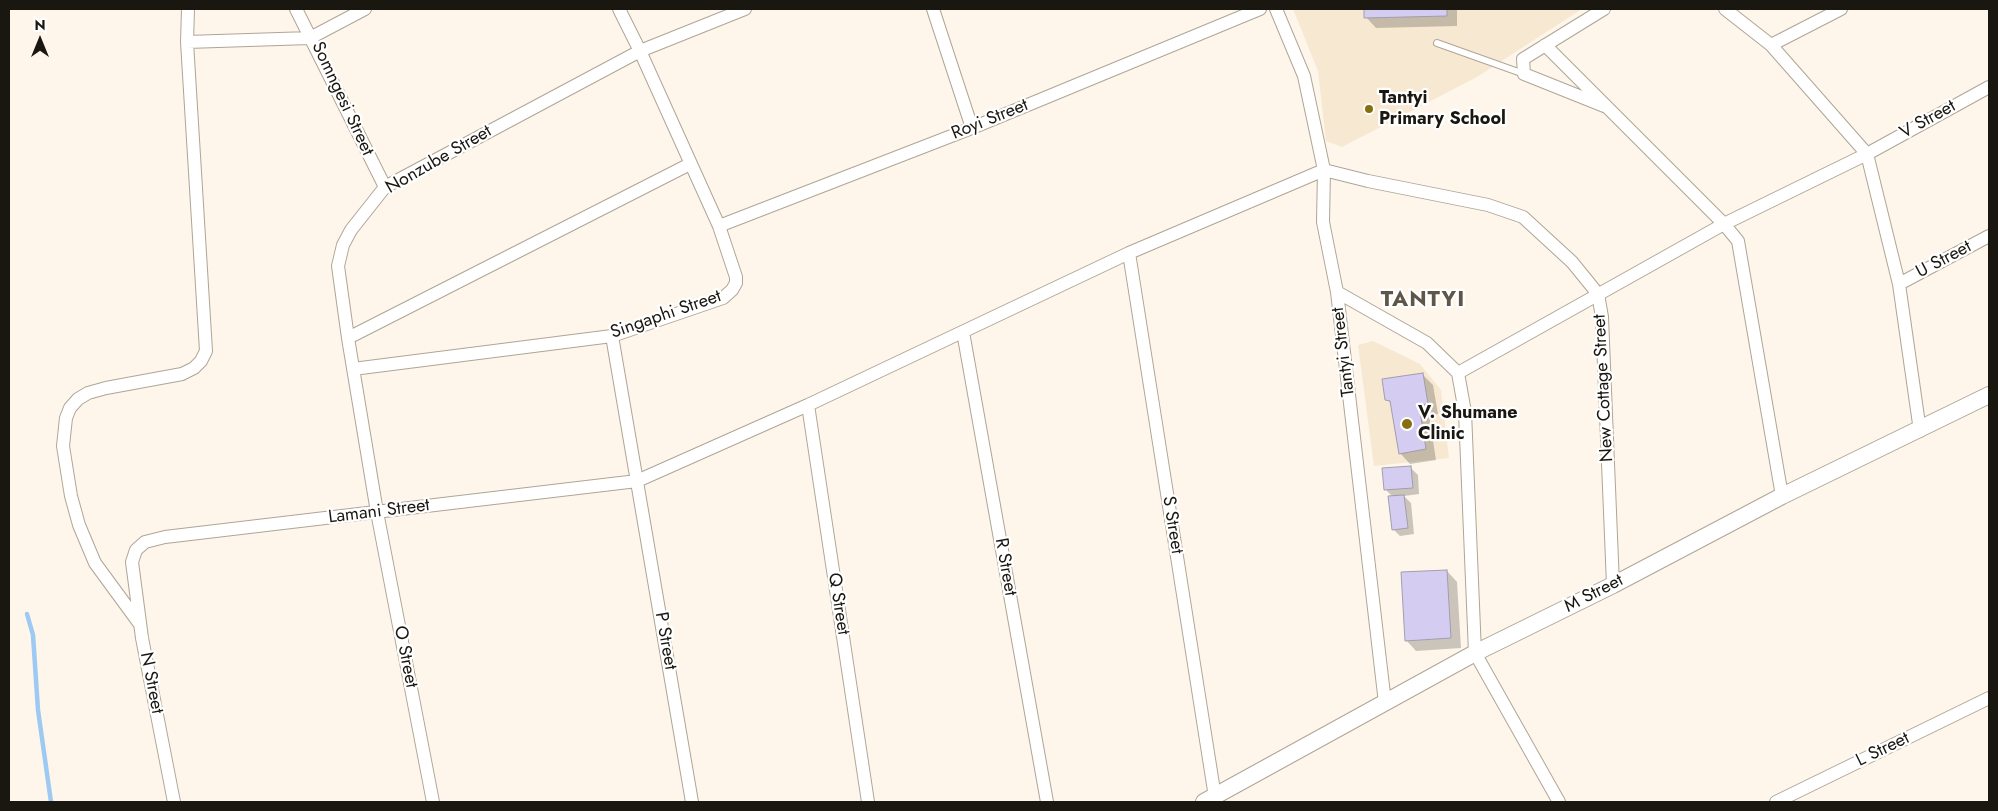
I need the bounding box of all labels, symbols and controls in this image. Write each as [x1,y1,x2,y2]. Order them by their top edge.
north arrow [15,15,65,65]
text: N [34,15,46,35]
street label: Somngesi Street [306,39,378,159]
place label: Tantyi Primary School [1379,88,1506,130]
street label: Royi Street [949,95,1031,145]
street label: V Street [1896,96,1960,144]
marker: Tantyi Primary School [1363,103,1375,115]
street label: Nonzube Street [382,121,496,199]
street label: U Street [1913,236,1975,284]
street label: Singaphi Street [608,286,724,344]
district label: TANTYI [1380,288,1466,314]
street label: Tantyi Street [1328,306,1360,398]
street label: New Cottage Street [1589,314,1619,462]
place label: V. Shumane Clinic [1418,403,1518,446]
marker: V. Shumane Clinic [1400,417,1414,431]
street label: Lamani Street [327,495,431,529]
street label: S Street [1157,495,1187,555]
street label: R Street [989,536,1021,598]
street label: M Street [1561,570,1627,618]
street label: Q Street [822,571,854,637]
street label: P Street [649,610,681,672]
street label: O Street [388,624,422,690]
street label: N Street [134,650,168,716]
street label: L Street [1853,728,1913,772]

